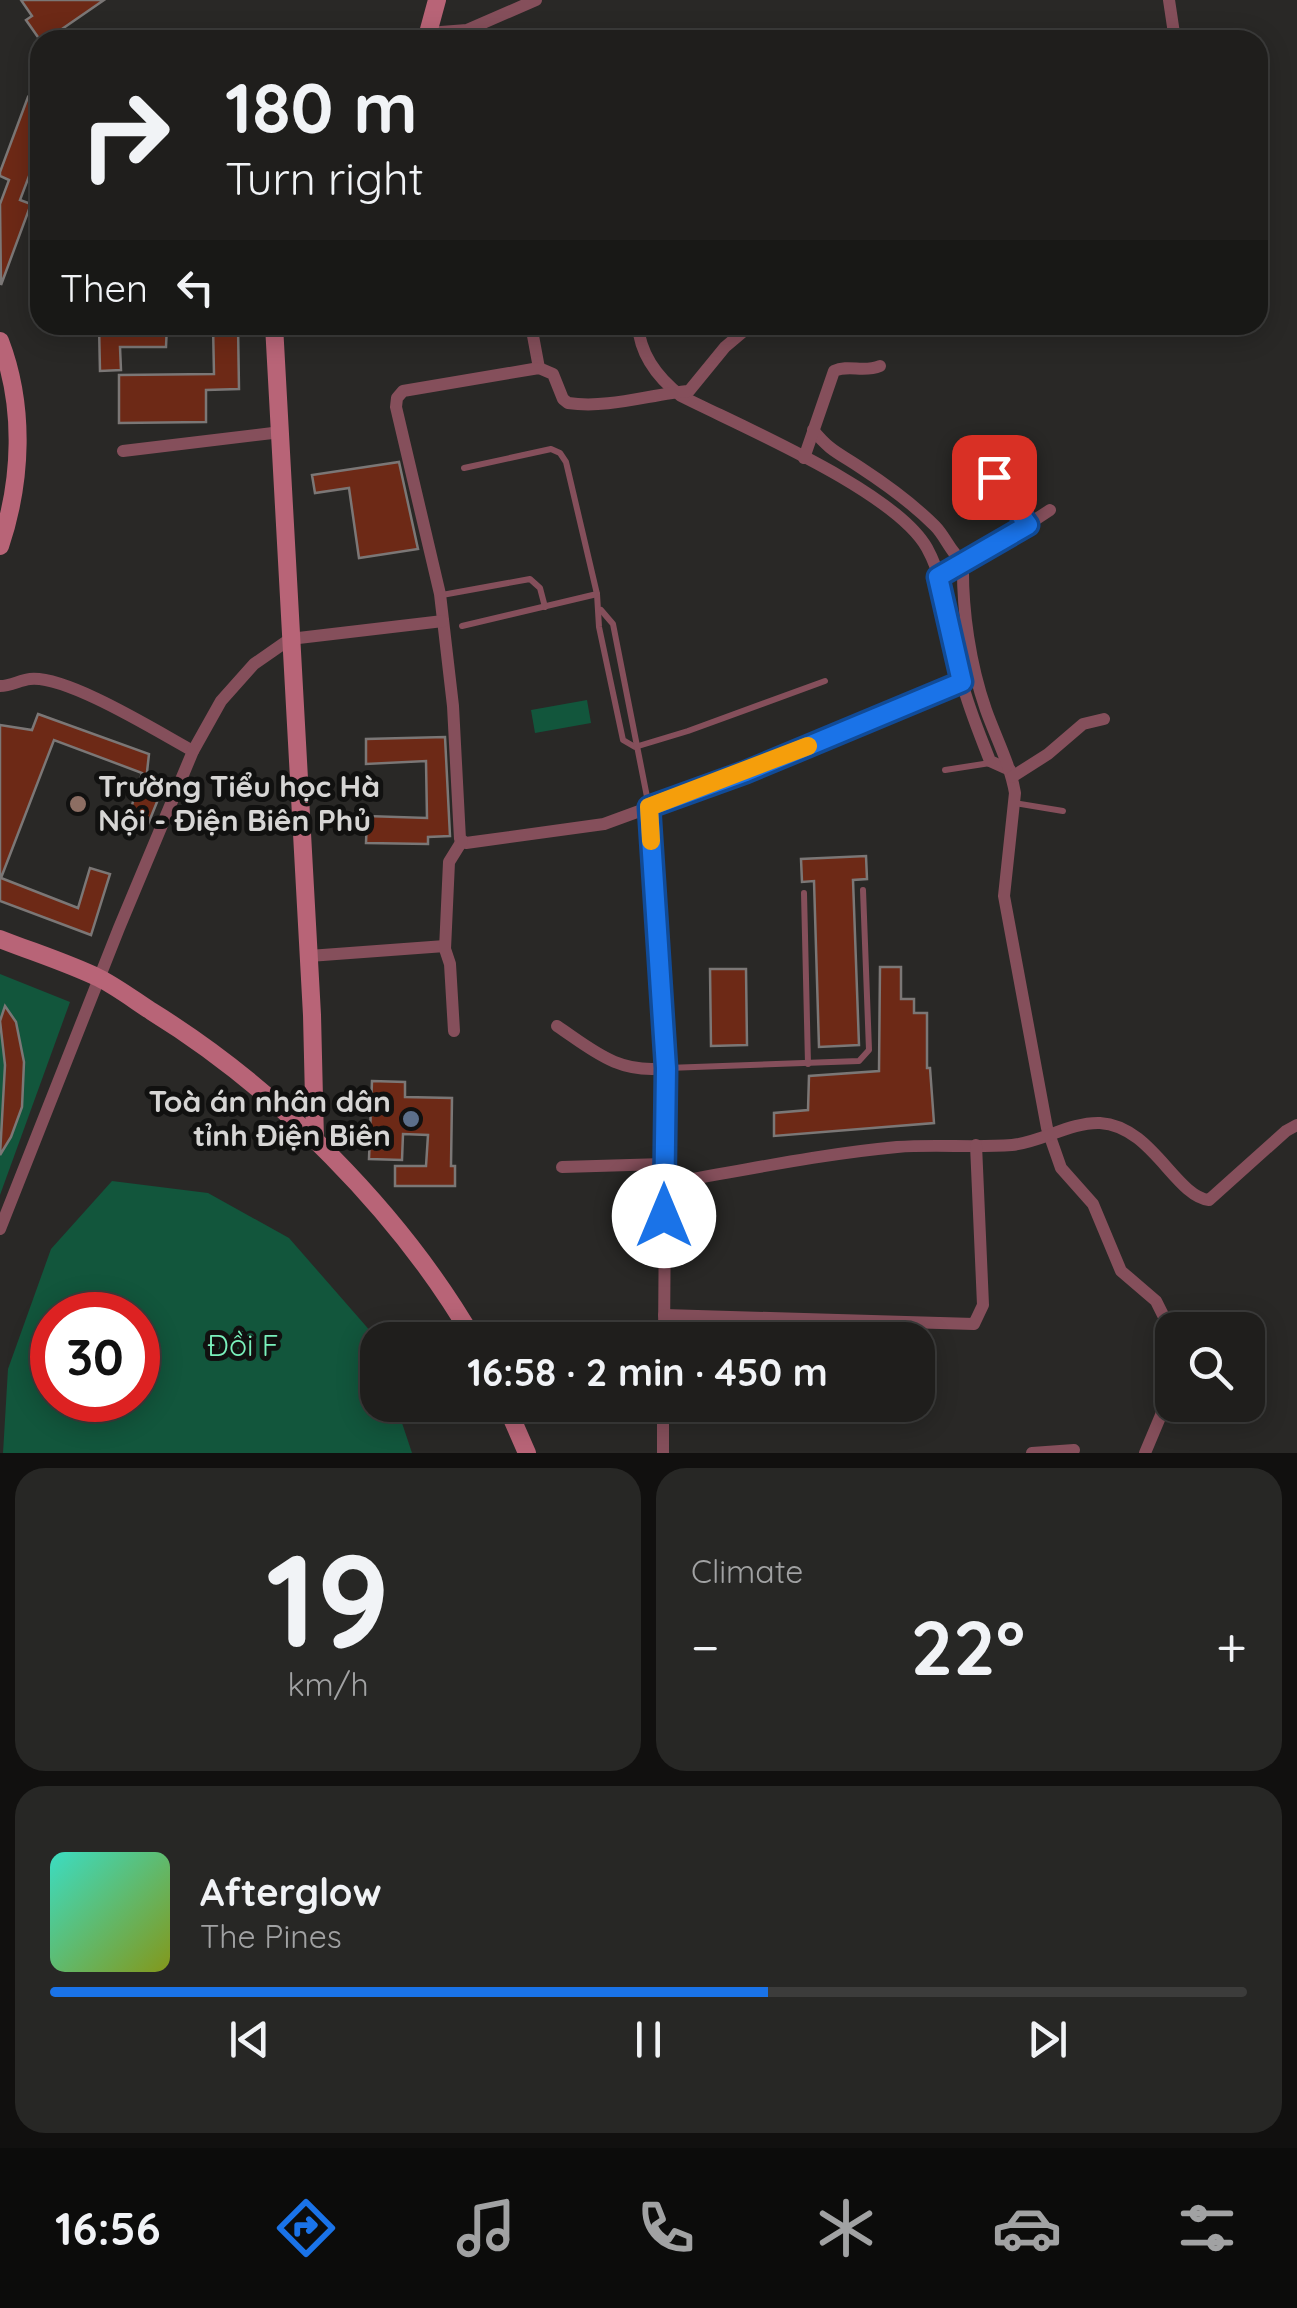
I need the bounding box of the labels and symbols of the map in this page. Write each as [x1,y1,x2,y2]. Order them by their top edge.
pin [952,435,1037,520]
place label: Trường Tiểu học Hà Nội - Điện Biên Phủ [98,767,380,839]
marker: Trường Tiểu học Hà Nội - Điện Biên Phủ [67,793,89,815]
place label: Toà án nhân dân tỉnh Điện Biên [149,1082,391,1154]
marker: Toà án nhân dân tỉnh Điện Biên [400,1108,422,1130]
position arrow [612,1164,716,1268]
speed limit sign: 30 [30,1292,160,1422]
park label: Đồi F [207,1326,279,1364]

